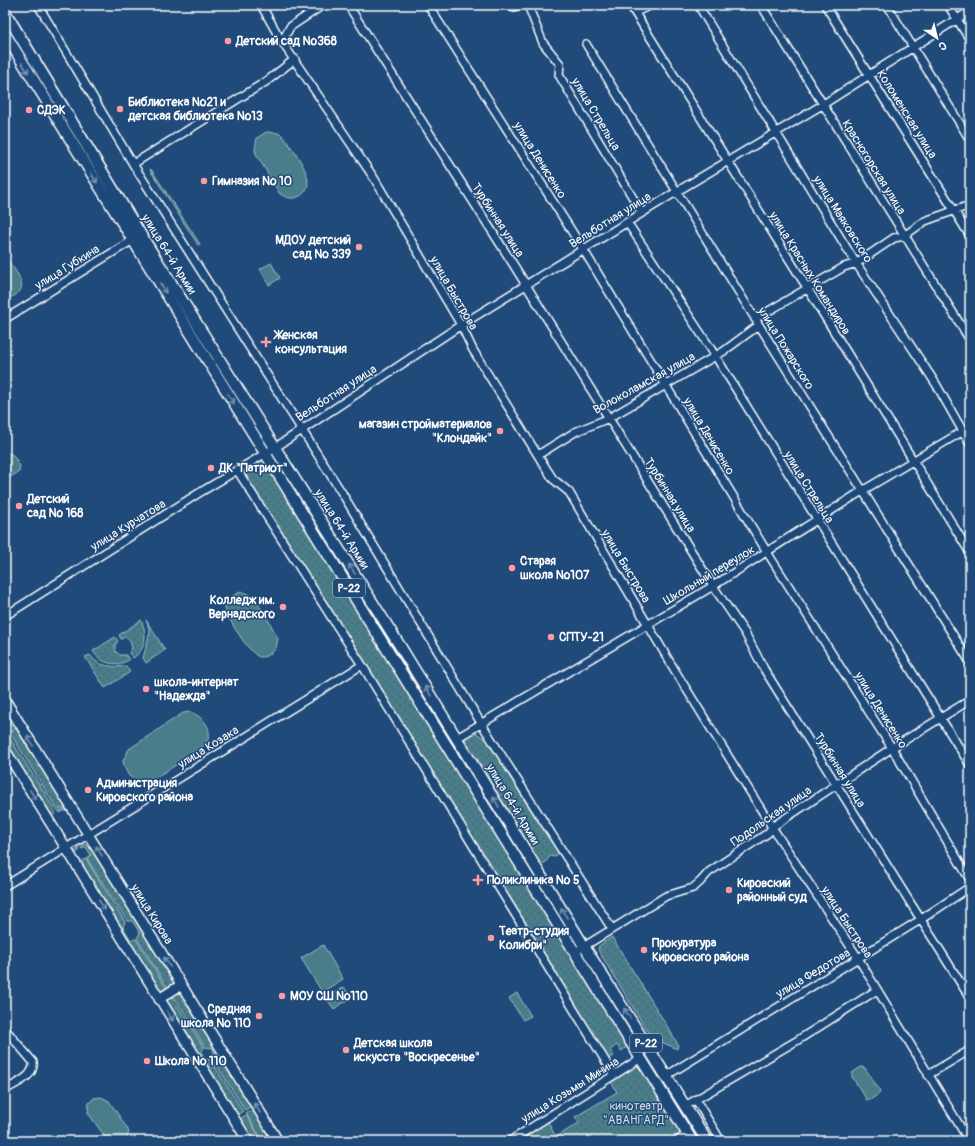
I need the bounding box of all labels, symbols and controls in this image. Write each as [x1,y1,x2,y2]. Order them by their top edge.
north arrow [917,18,957,58]
place label: Детский сад №368 [235,34,337,49]
marker: Детский сад №368 [223,36,233,46]
text: С [936,39,949,53]
one-way arrow [22,62,30,74]
street label: Коломенская улица [873,67,940,162]
street label: улица Стрельца [567,74,623,154]
place label: Библиотека №21 и детская библиотека №13 [127,95,263,124]
place label: СДЭК [37,103,66,118]
marker: Библиотека №21 и детская библиотека №13 [115,104,125,114]
marker: СДЭК [24,105,34,115]
street label: Красногорская улица [838,117,909,218]
street label: улица Денисенко [509,118,569,202]
one-way arrow [90,172,98,183]
street label: улица Маяковского [809,172,876,266]
place label: Гимназия № 10 [212,174,292,189]
marker: Гимназия № 10 [199,176,209,186]
street label: Турбинная улица [468,180,527,261]
street label: Вельботная улица [567,189,654,252]
street label: улица Красных Командиров [765,208,854,338]
street label: улица 64-й Армии [137,210,200,298]
place label: МДОУ детский сад № 339 [275,233,351,262]
street label: улица Губкина [31,241,103,294]
marker: МДОУ детский сад № 339 [354,242,364,252]
street label: улица Быстрова [426,253,481,333]
one-way arrow [159,282,167,293]
street label: улица Пожарского [754,303,817,393]
place label: Женская консультация [273,328,347,357]
marker: Женская консультация [260,336,272,348]
street label: Волоколамская улица [591,349,698,418]
street label: Вельботная улица [293,361,380,425]
one-way arrow [227,393,235,404]
street label: улица Денисенко [679,394,738,478]
place label: магазин стройматериалов "Клондайк" [359,417,492,446]
marker: магазин стройматериалов "Клондайк" [495,426,505,436]
street label: улица Стрельца [780,447,837,527]
street label: Турбинная улица [641,455,699,536]
place label: ДК "Патриот" [218,461,288,476]
marker: ДК "Патриот" [206,463,216,473]
street label: улица 64-й Армии [310,485,373,573]
place label: Детский сад № 168 [26,492,83,521]
street label: улица Курчатова [87,496,169,555]
marker: Детский сад № 168 [14,501,24,511]
street label: улица Быстрова [597,526,654,606]
street label: Школьный переулок [661,542,758,609]
place label: Старая школа №107 [520,554,590,583]
marker: Старая школа №107 [507,563,517,573]
one-way arrow [348,564,356,575]
road number: Р-22 [333,579,365,597]
place label: Колледж им. Вернадского [209,593,276,622]
marker: Колледж им. Вернадского [278,602,288,612]
place label: СПТУ-21 [559,630,604,645]
marker: СПТУ-21 [546,632,556,642]
street label: улица Денисенко [850,668,910,752]
place label: школа-интернат "Надежда" [154,675,240,704]
marker: школа-интернат "Надежда" [141,684,151,694]
one-way arrow [424,686,432,697]
street label: улица Козака [174,723,242,773]
street label: Турбинная улица [811,730,869,811]
one-way arrow [26,736,34,747]
street label: улица 64-й Армии [482,760,543,848]
place label: Администрация Кировского района [96,776,194,805]
street label: Подольская улица [728,783,815,850]
marker: Администрация Кировского района [83,785,93,795]
one-way arrow [29,789,37,800]
one-way arrow [492,796,500,808]
one-way arrow [94,845,102,857]
place label: Поликлиника № 5 [487,873,580,888]
marker: Поликлиника № 5 [472,874,484,886]
place label: Кировский районный суд [737,876,808,905]
street label: улица Кирова [127,880,176,948]
street label: улица Быстрова [817,883,876,961]
marker: Кировский районный суд [724,885,734,895]
one-way arrow [98,899,106,911]
one-way arrow [559,907,567,919]
place label: Театр-студия Колибри" [498,924,569,953]
marker: Театр-студия Колибри" [486,933,496,943]
place label: Прокуратура Кировского района [652,936,750,965]
marker: Прокуратура Кировского района [639,945,649,955]
street label: улица Федотова [773,945,853,1002]
one-way arrow [163,957,171,968]
place label: МОУ СШ №110 [290,989,368,1004]
marker: МОУ СШ №110 [277,991,287,1001]
place label: Средняя школа № 110 [181,1002,251,1031]
one-way arrow [622,1007,630,1019]
one-way arrow [166,1010,174,1021]
marker: Средняя школа № 110 [254,1011,264,1021]
road number: Р-22 [630,1034,662,1052]
place label: Детская школа искусств "Воскресенье" [353,1036,480,1065]
marker: Детская школа искусств "Воскресенье" [341,1045,351,1055]
place label: Школа № 110 [154,1054,227,1069]
street label: улица Козьмы Минина [518,1054,622,1127]
marker: Школа № 110 [142,1056,152,1066]
park label: кинотеатр "АВАНГАРД" [603,1099,669,1128]
one-way arrow [253,1102,261,1114]

